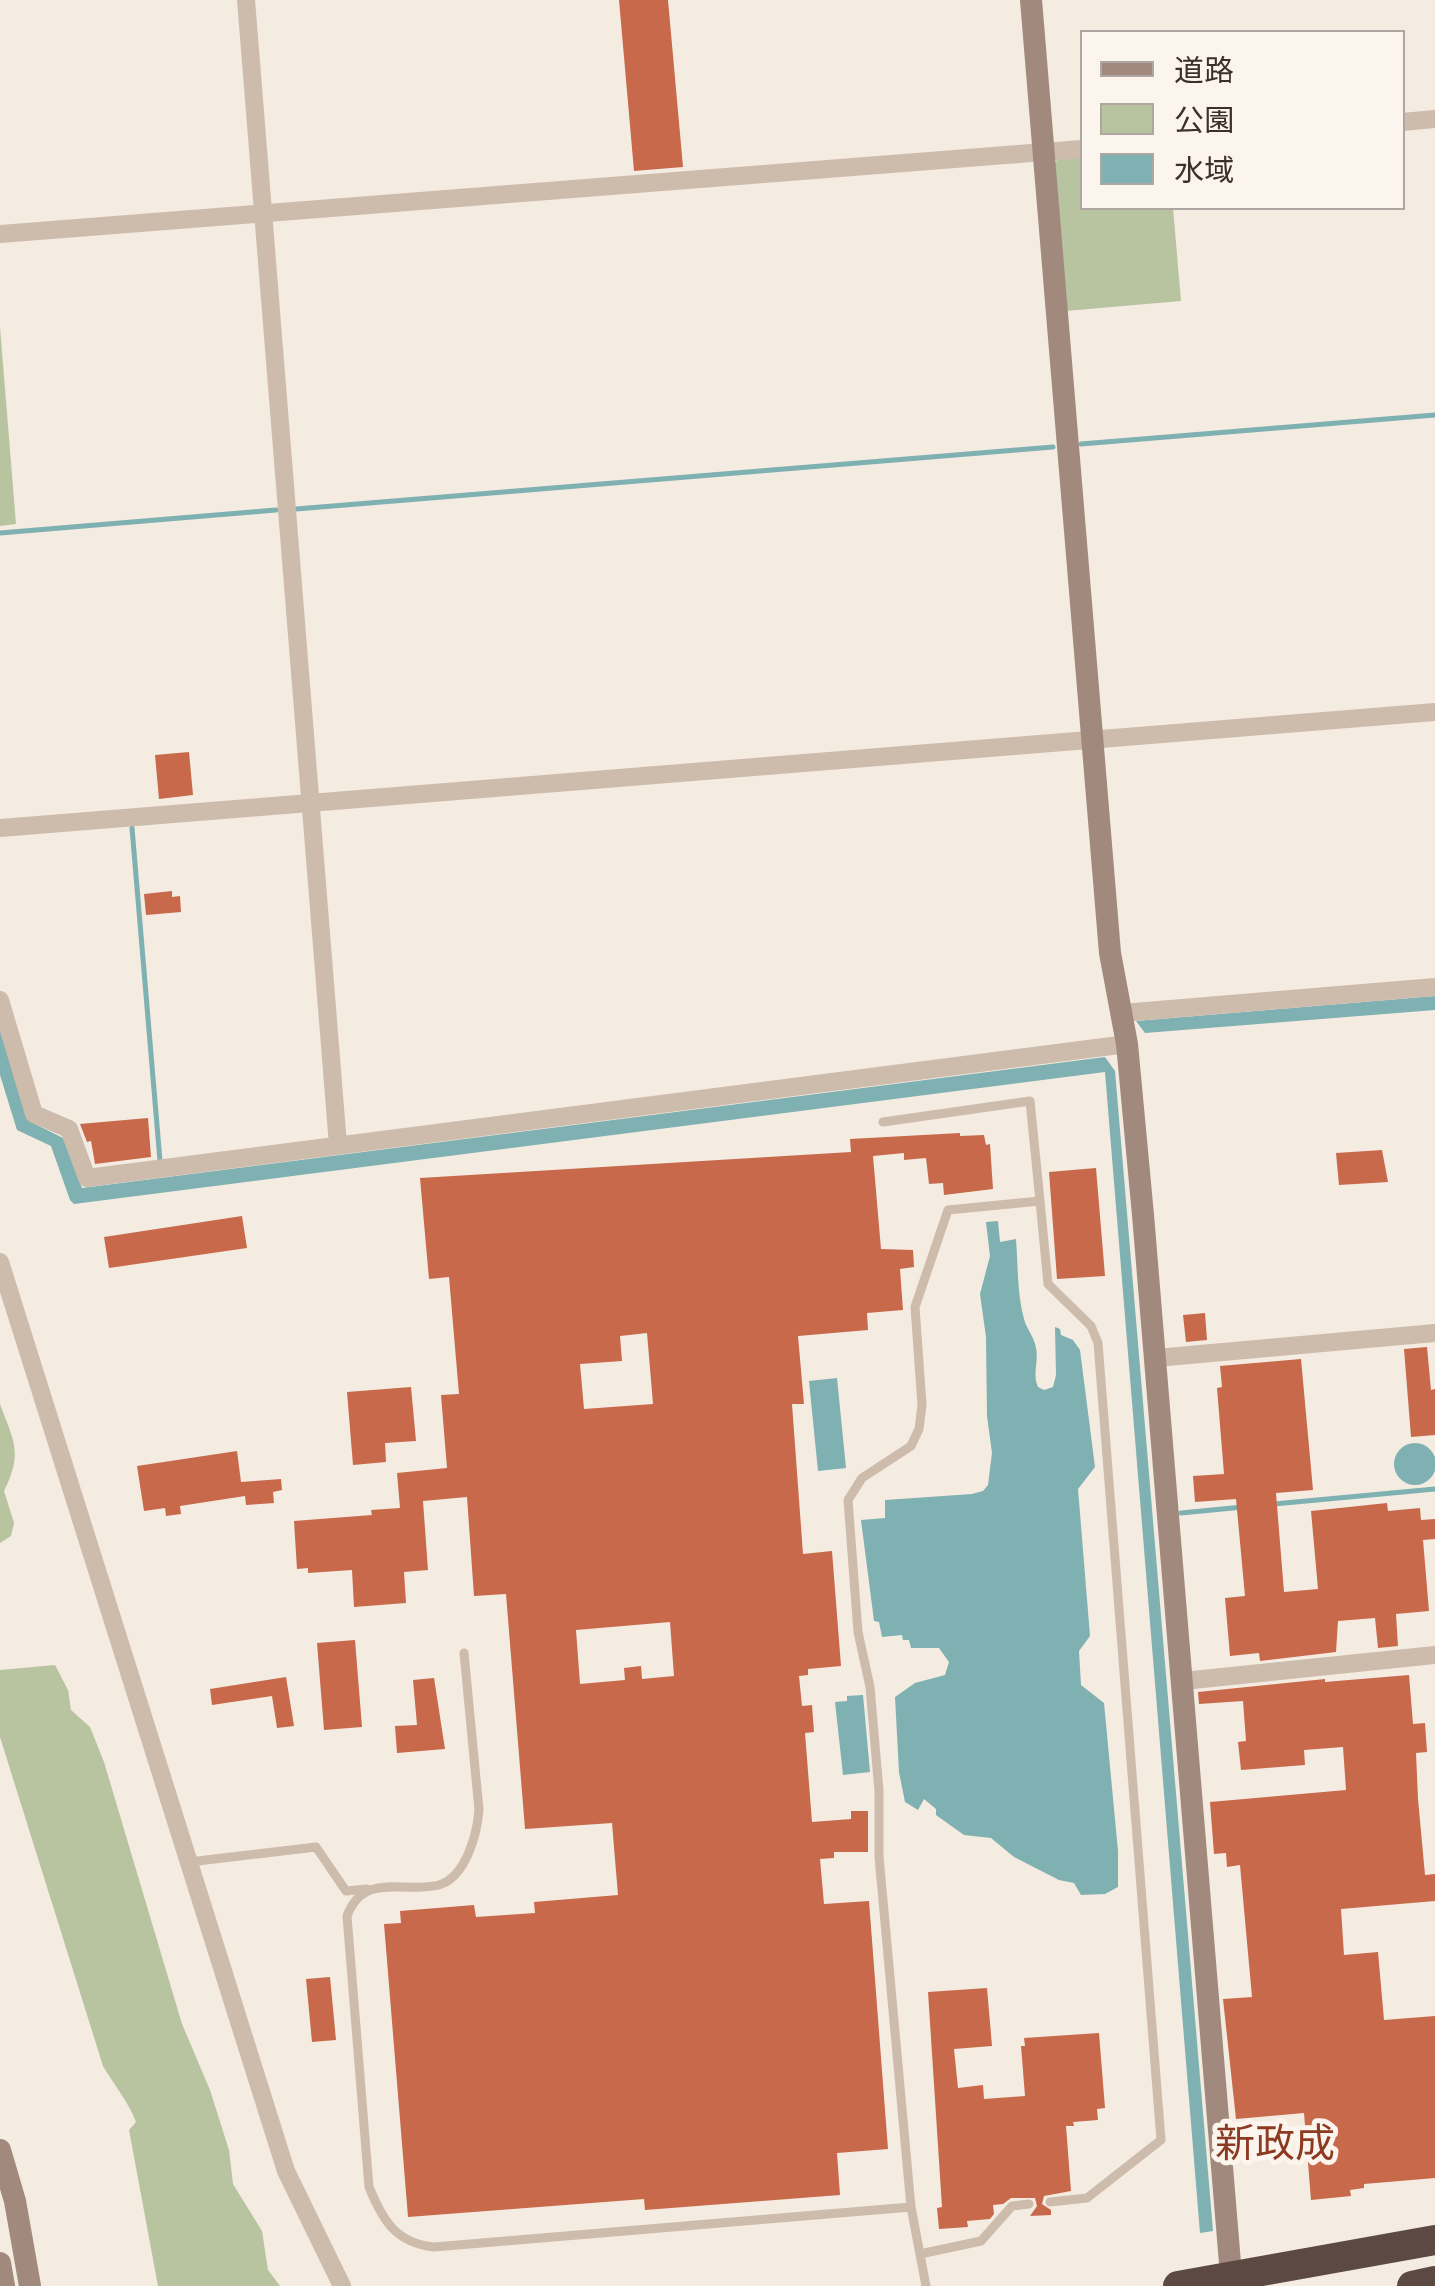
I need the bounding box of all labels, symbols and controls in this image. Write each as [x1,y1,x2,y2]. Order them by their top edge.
legend [1080,30,1405,210]
text: 道路 [1174,50,1234,93]
text: 公園 [1174,100,1234,143]
text: 水域 [1174,150,1234,193]
district label: 新政成 [1215,2124,1335,2172]

